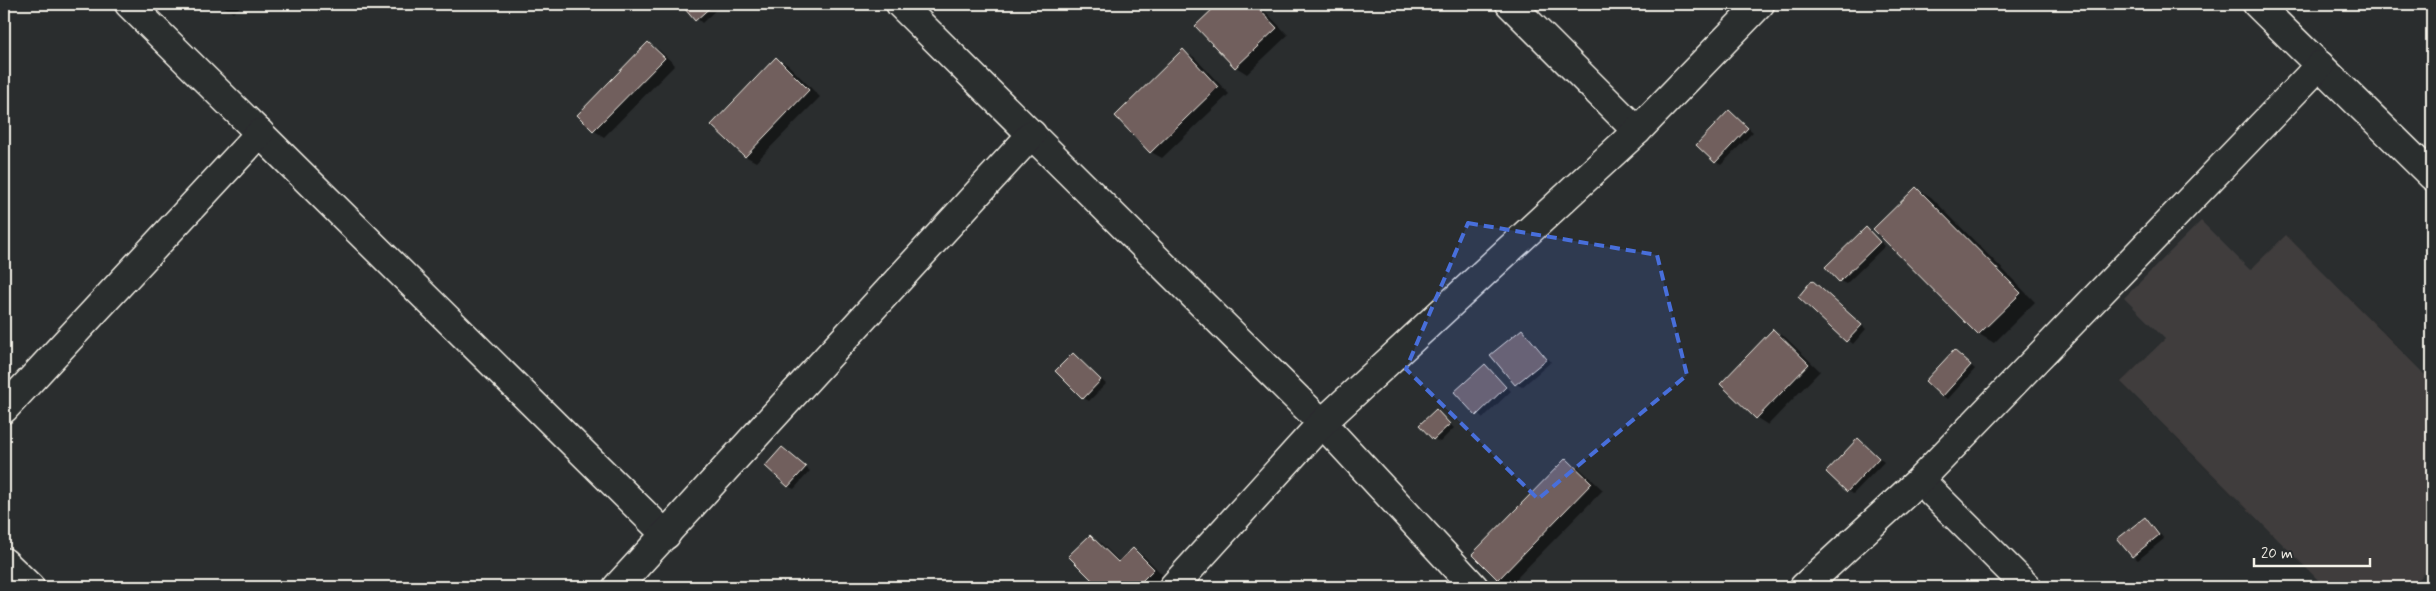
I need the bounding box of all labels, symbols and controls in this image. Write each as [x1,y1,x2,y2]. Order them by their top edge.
scale bar [2254,536,2370,568]
text: 20 m [2261,544,2293,564]

